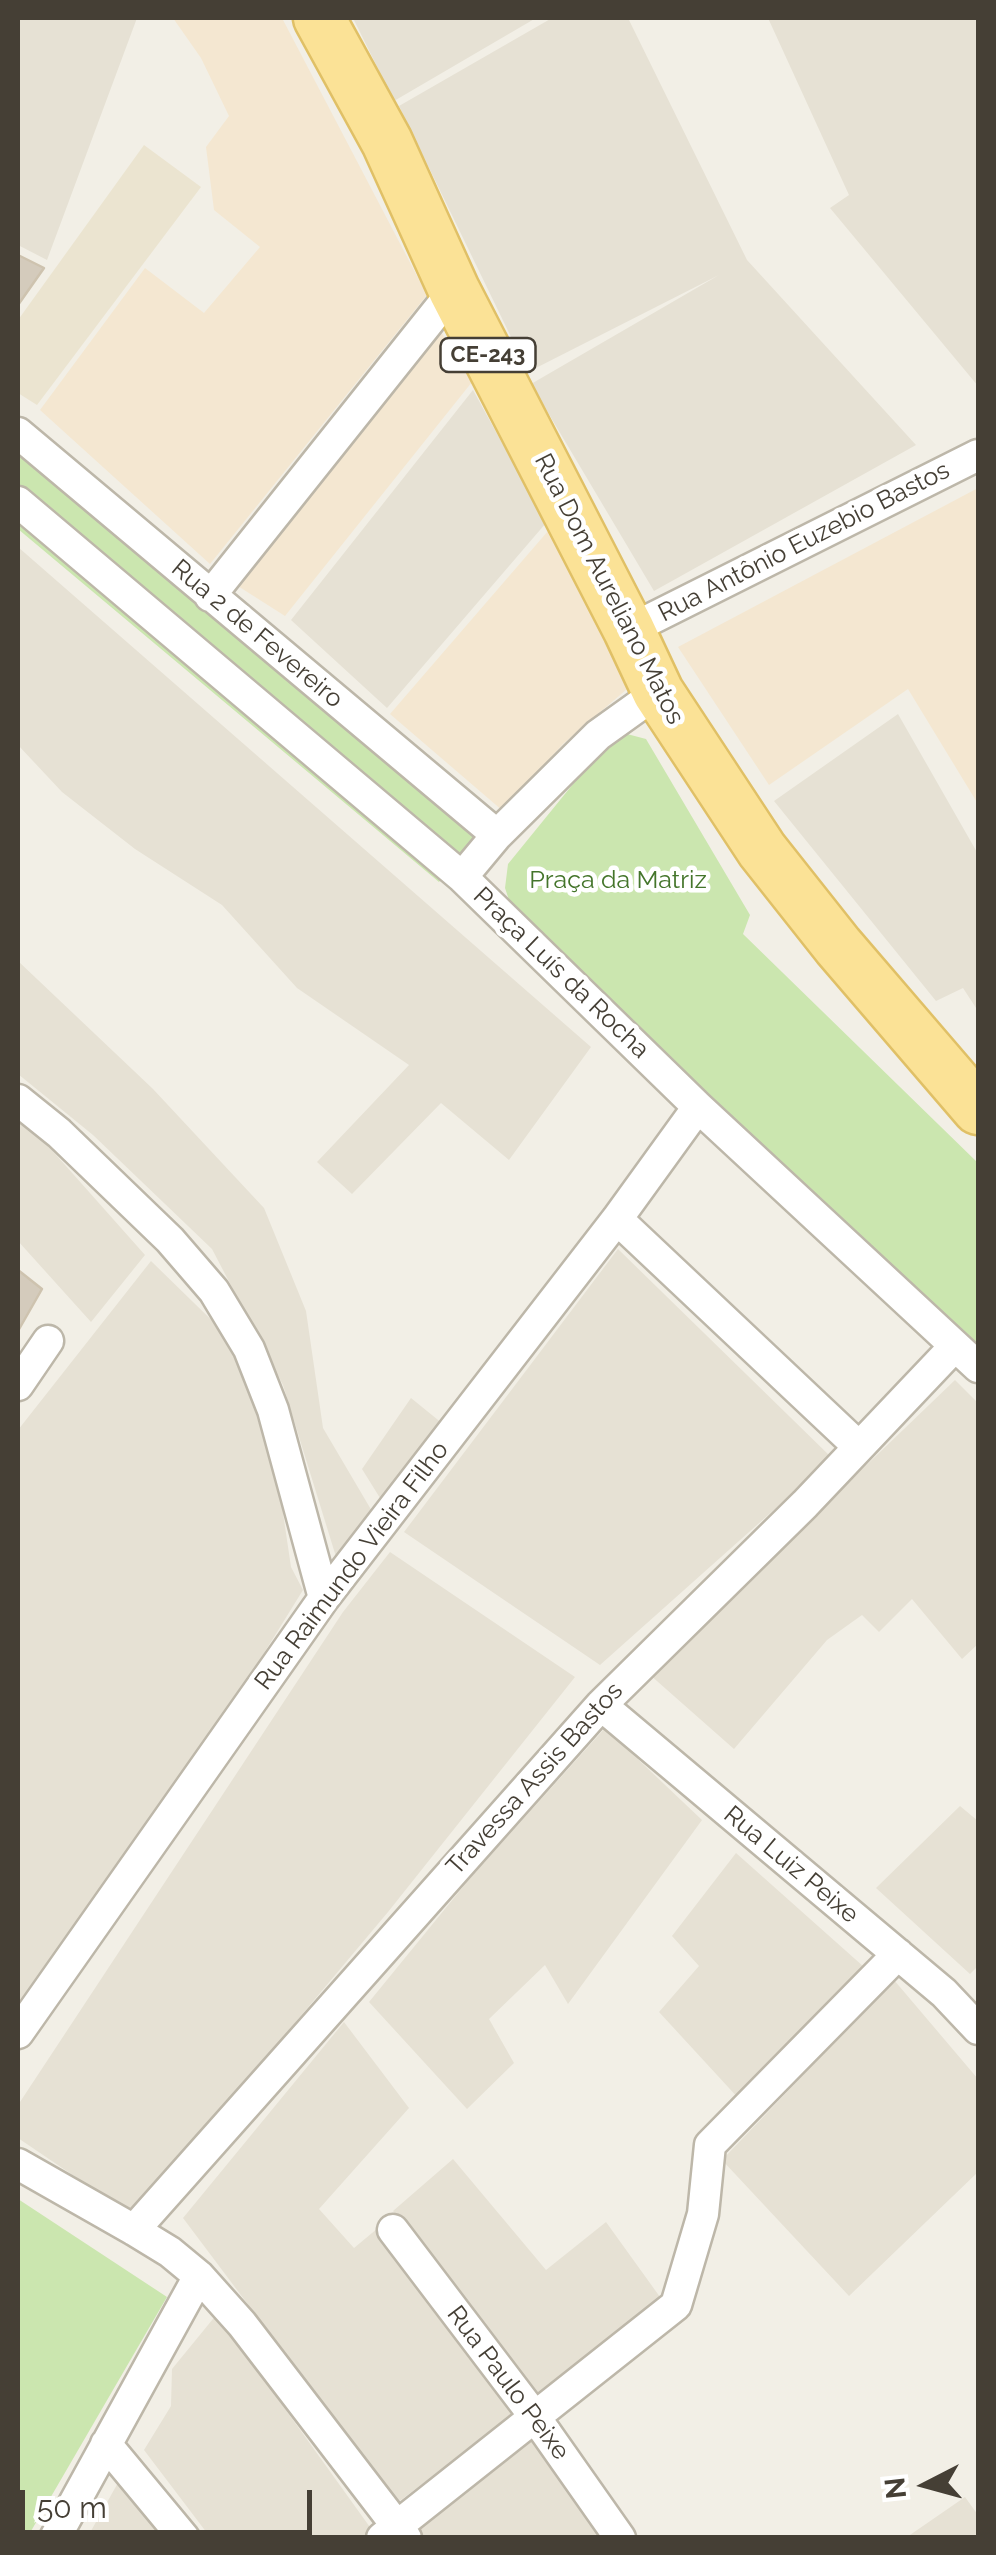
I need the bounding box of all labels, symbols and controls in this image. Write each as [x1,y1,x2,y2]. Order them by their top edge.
road number: CE-243 [440,338,536,372]
street label: Rua Dom Aureliano Matos [528,449,690,729]
street label: Rua Antônio Euzebio Bastos [653,455,955,629]
street label: Rua 2 de Fevereiro [165,554,349,714]
park label: Praça da Matriz [529,865,707,895]
street label: Praça Luís da Rocha [467,881,655,1065]
street label: Rua Raimundo Vieira Filho [249,1436,455,1696]
street label: Travessa Assis Bastos [441,1676,629,1882]
street label: Rua Luiz Peixe [718,1800,864,1930]
street label: Rua Paulo Peixe [440,2300,576,2466]
north arrow [876,2435,976,2535]
scale bar [25,2470,318,2532]
text: N [878,2476,913,2501]
text: 50 m [37,2490,107,2525]

